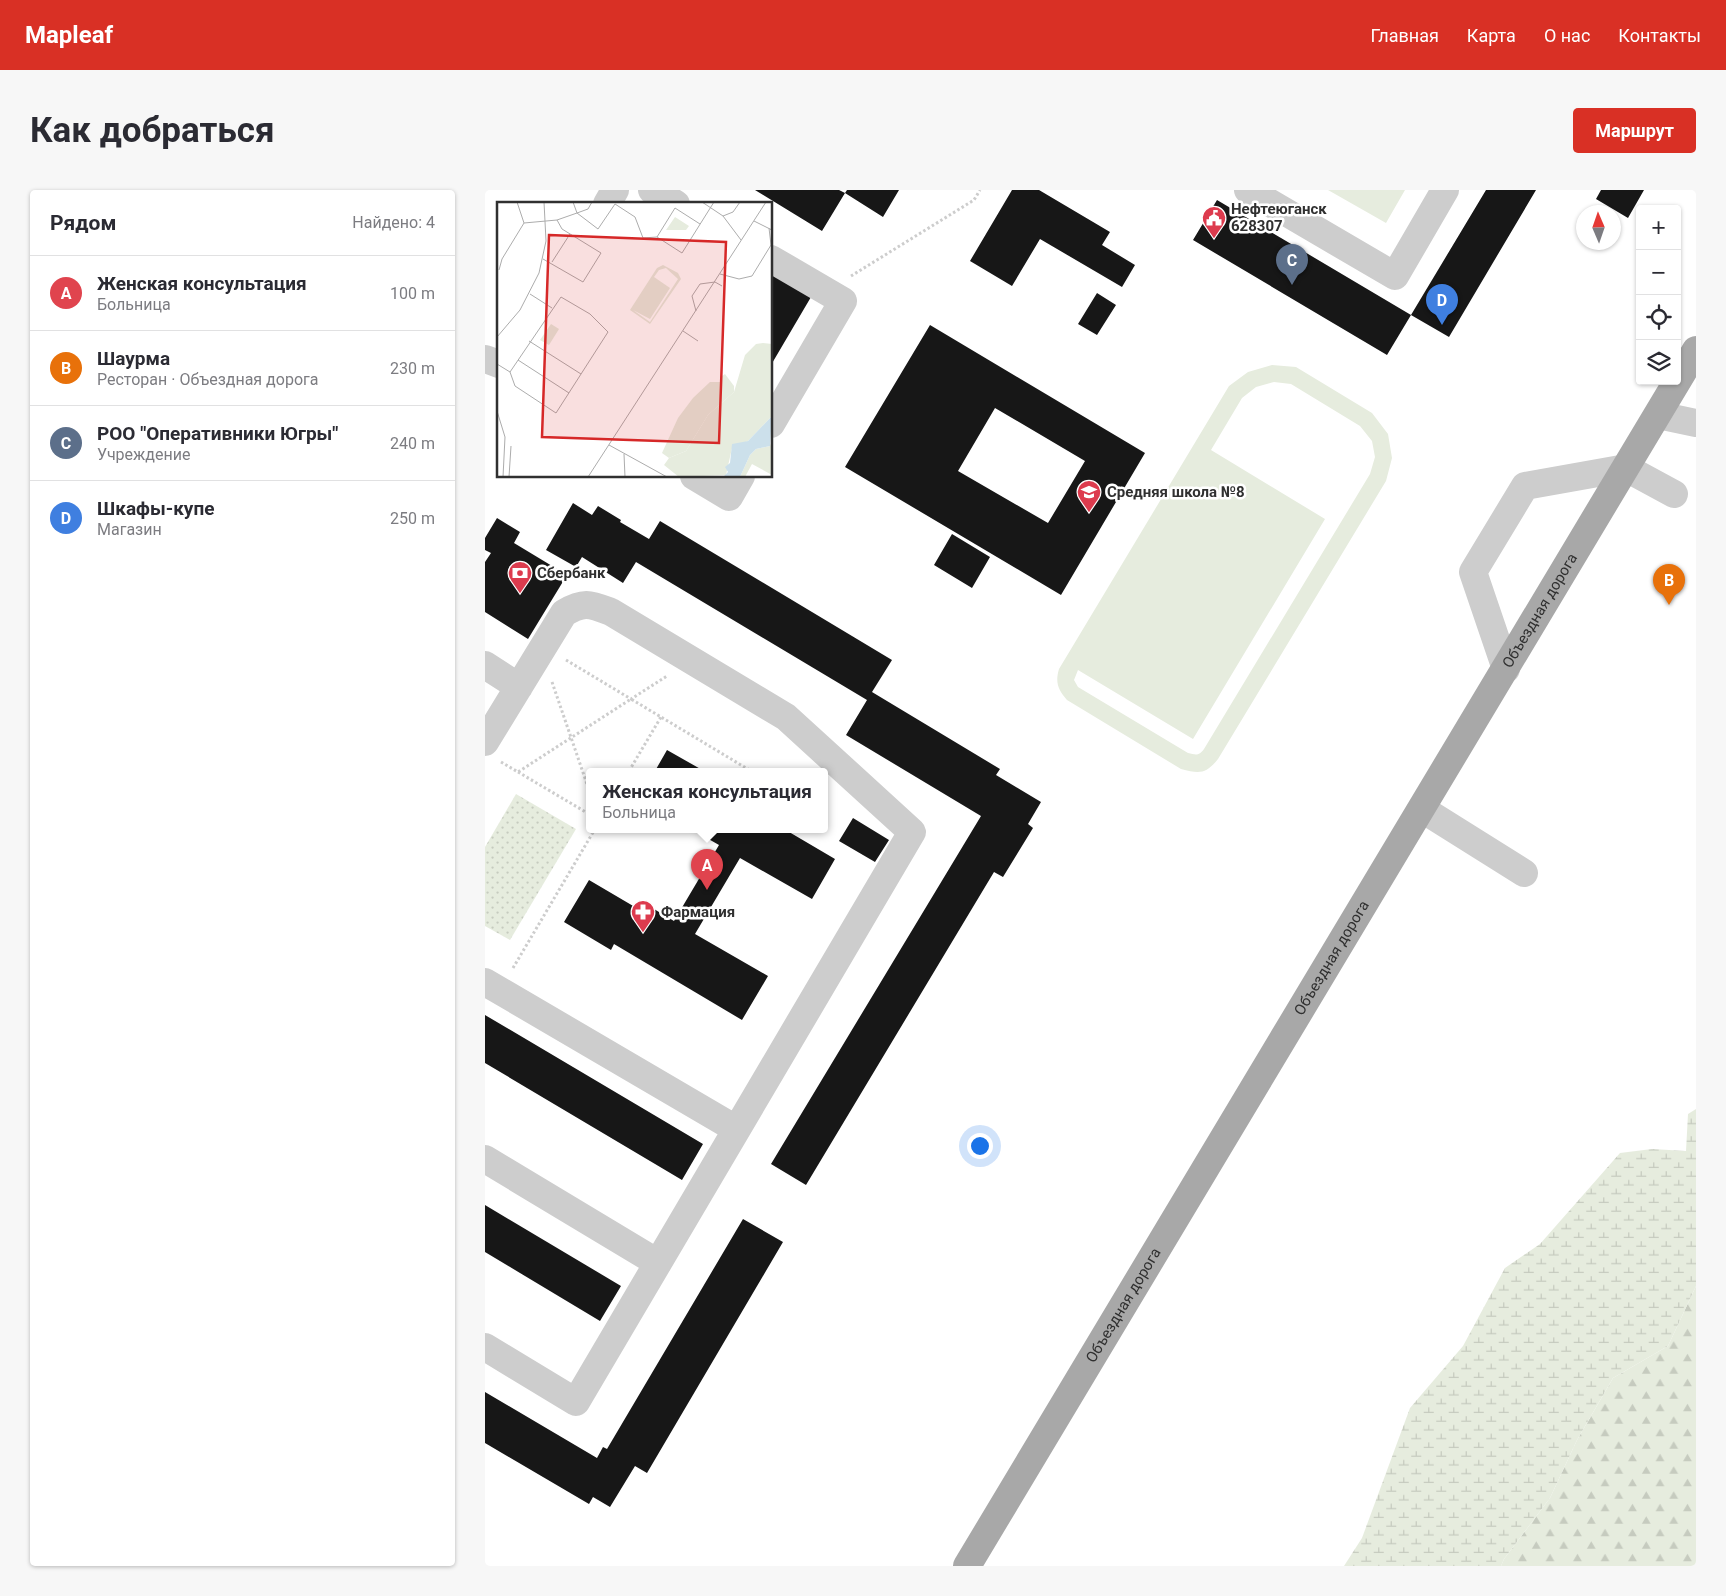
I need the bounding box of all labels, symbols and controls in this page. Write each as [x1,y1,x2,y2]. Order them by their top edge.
text: Mapleaf [25,21,113,49]
text: Главная [1370,25,1439,46]
text: Карта [1467,25,1516,46]
text: О нас [1544,25,1590,46]
text: Контакты [1618,25,1701,46]
button: Маршрут [1573,108,1696,153]
text: Как добраться [30,110,275,151]
place label: Нефтеюганск 628307 [1231,200,1327,235]
inset map [497,202,773,478]
public building icon: Нефтеюганск 628307 [1201,205,1227,239]
north arrow [1576,205,1621,250]
map controls [1636,205,1681,385]
button: + [1636,205,1681,250]
text: Рядом [50,211,116,235]
text: Найдено: 4 [352,213,435,232]
pin: C [1276,244,1308,285]
button: − [1636,250,1681,295]
text: Женская консультация [97,272,307,295]
text: A [61,284,71,303]
text: 100 m [390,284,435,303]
pin: D [1426,284,1458,325]
text: Больница [97,295,171,314]
button: locate [1636,295,1681,340]
button: layers [1636,340,1681,385]
text: Шаурма [97,347,170,370]
text: B [61,359,71,378]
text: 230 m [390,359,435,378]
text: Ресторан · Объездная дорога [97,370,318,389]
text: РОО "Оперативники Югры" [97,422,338,445]
text: C [61,434,71,453]
text: 240 m [390,434,435,453]
text: Учреждение [97,445,190,464]
school or university icon: Средняя школа №8 [1076,479,1102,513]
place label: Средняя школа №8 [1107,483,1245,501]
text: Шкафы-купе [97,497,214,520]
text: D [61,509,71,528]
text: 250 m [390,509,435,528]
text: Магазин [97,520,162,539]
street label: Объездная дорога [1499,550,1581,671]
bank icon: Сбербанк [507,560,533,594]
place label: Сбербанк [537,564,606,582]
pin: B [1653,564,1685,605]
popup [586,768,828,833]
text: Женская консультация [602,780,812,803]
text: Больница [602,803,676,822]
pin: A [691,849,723,890]
street label: Объездная дорога [1290,897,1373,1019]
pharmacy icon: Фармация [630,899,656,933]
place label: Фармация [661,903,735,921]
your location [967,1133,993,1159]
street label: Объездная дорога [1082,1245,1165,1366]

